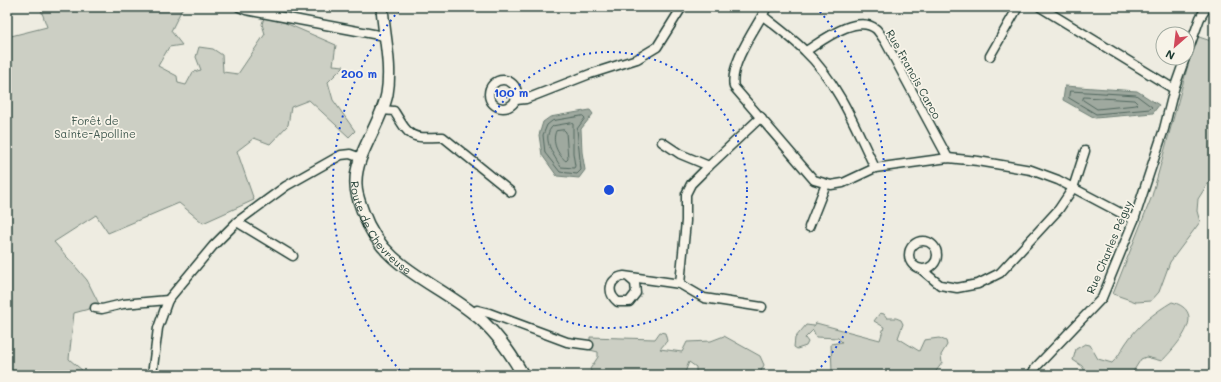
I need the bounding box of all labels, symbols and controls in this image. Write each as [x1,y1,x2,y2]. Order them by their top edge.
north arrow [1155,26,1195,66]
street label: Rue Francis Carco [883,27,945,122]
text: N [1163,47,1177,64]
text: 200 m [341,65,377,81]
text: 100 m [494,84,528,100]
park label: Forêt de Sainte-Apolline [54,113,136,141]
street label: Route de Chevreuse [348,181,415,278]
centre of rings [602,183,616,197]
street label: Rue Charles Péguy [1083,198,1136,296]

